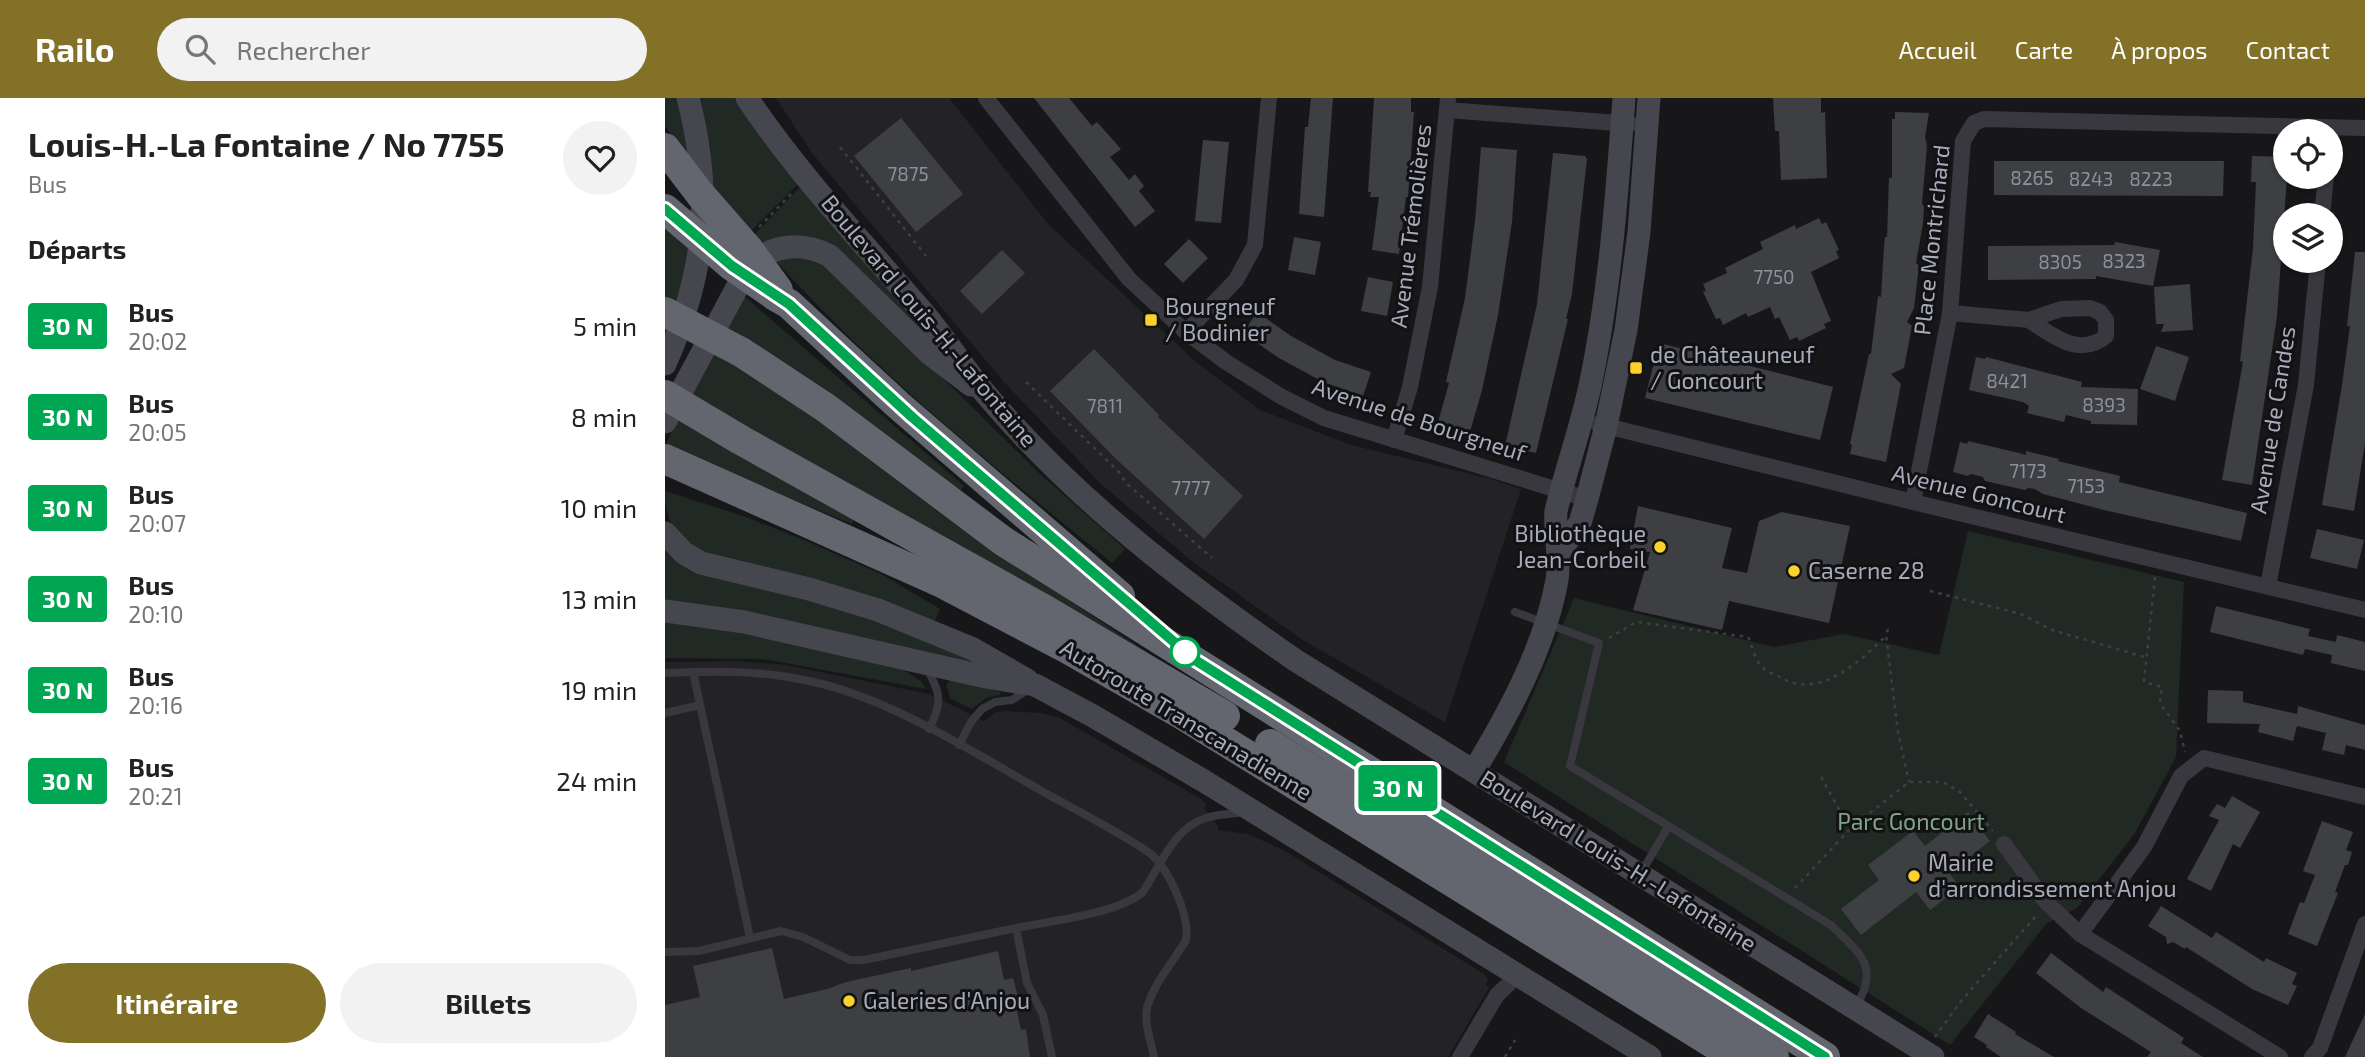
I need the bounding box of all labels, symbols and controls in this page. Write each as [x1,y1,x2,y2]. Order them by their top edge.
search box [157,18,647,81]
text: Railo [35,29,115,69]
icon: search [181,30,219,68]
text: Rechercher [237,34,371,65]
text: Accueil [1899,35,1977,64]
text: Carte [2015,35,2073,64]
text: À propos [2111,35,2208,64]
text: Contact [2246,35,2330,64]
map controls [2273,119,2343,273]
button: locate [2273,119,2343,189]
button: heart [563,121,637,195]
street label: Avenue Trémolières [1384,122,1436,329]
text: Louis-H.-La Fontaine / No 7755 [28,124,504,164]
street label: Place Montrichard [1907,143,1955,336]
house number: 7875 [887,162,929,185]
house number: 8265 [2010,166,2054,189]
house number: 8243 [2069,167,2113,190]
house number: 8223 [2129,167,2173,190]
text: Bus [28,170,67,198]
street label: Boulevard Louis-H.-Lafontaine [816,189,1043,452]
button: layers [2273,203,2343,273]
text: Départs [28,233,126,264]
house number: 8323 [2102,249,2146,272]
house number: 8305 [2038,250,2082,273]
house number: 7750 [1753,265,1795,288]
place label: Bourgneuf / Bodinier [1165,292,1276,346]
text: Bus [128,296,174,327]
text: 5 min [573,310,637,341]
text: 30 N [42,311,93,340]
marker: Bourgneuf / Bodinier [1143,312,1159,328]
street label: Avenue de Candes [2243,324,2301,515]
text: 20:02 [128,327,187,355]
place label: de Châteauneuf / Goncourt [1650,340,1815,394]
marker: de Châteauneuf / Goncourt [1628,360,1644,376]
house number: 8421 [1986,369,2028,392]
street label: Avenue de Bourgneuf [1309,371,1531,467]
text: Bus [128,387,174,418]
house number: 8393 [2082,393,2126,416]
house number: 7811 [1087,394,1123,417]
text: 8 min [571,401,637,432]
text: 30 N [42,402,93,431]
text: 20:05 [128,418,187,446]
street label: Avenue Goncourt [1889,458,2069,528]
house number: 7173 [2009,459,2047,482]
house number: 7153 [2067,474,2105,497]
house number: 7777 [1172,476,1211,499]
text: Bus [128,478,174,509]
text: 10 min [561,492,637,523]
text: 30 N [42,493,93,522]
text: 20:07 [128,509,186,537]
place label: Bibliothèque Jean-Corbeil [1514,519,1646,573]
marker: Bibliothèque Jean-Corbeil [1652,539,1668,555]
place label: Caserne 28 [1808,556,1925,584]
marker: Caserne 28 [1786,563,1802,579]
text: Bus [128,569,174,600]
text: 13 min [562,583,637,614]
text: 30 N [42,584,93,613]
text: 20:10 [128,600,184,628]
street label: Autoroute Transcanadienne [1056,633,1317,805]
unlabelled marker [1170,637,1200,667]
text: Bus [128,660,174,691]
text: 19 min [562,674,637,705]
text: 30 N [42,675,93,704]
text: 20:16 [128,691,183,719]
text: Bus [128,751,174,782]
street label: Boulevard Louis-H.-Lafontaine [1475,763,1762,957]
text: 24 min [556,765,637,796]
line badge: 30 N [1349,765,1447,811]
text: 30 N [42,766,93,795]
text: 30 N [1372,773,1424,802]
text: 20:21 [128,782,183,810]
park label: Parc Goncourt [1837,807,1985,835]
place label: Mairie d'arrondissement Anjou [1928,848,2177,902]
marker: Mairie d'arrondissement Anjou [1906,868,1922,884]
button: Itinéraire [28,963,326,1043]
button: Billets [340,963,637,1043]
place label: Galeries d'Anjou [863,986,1030,1014]
marker: Galeries d'Anjou [841,993,857,1009]

